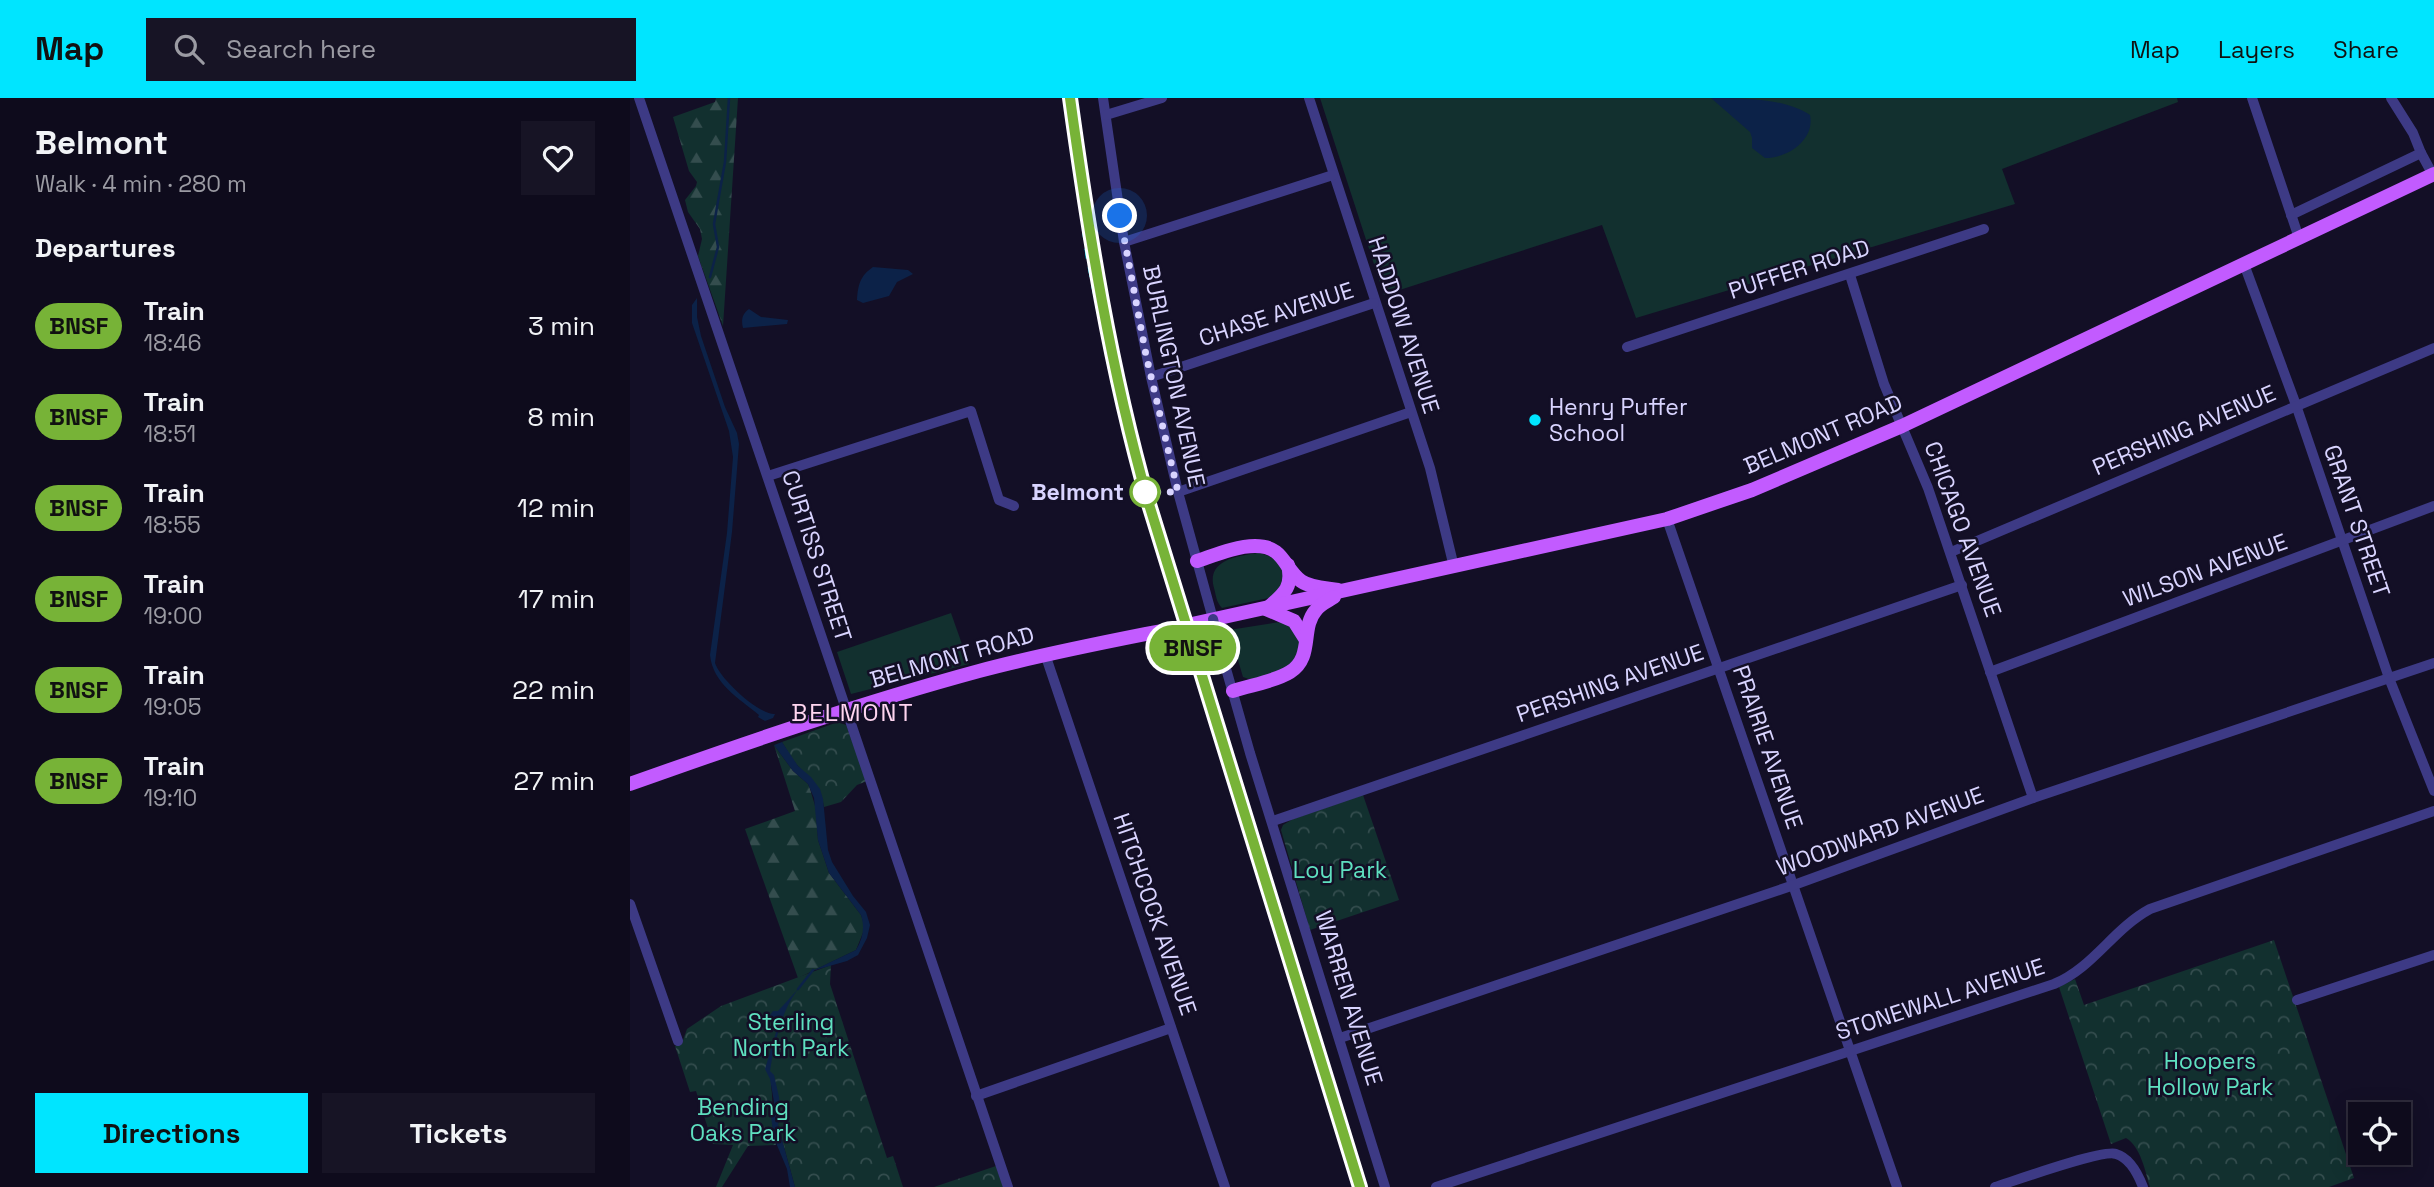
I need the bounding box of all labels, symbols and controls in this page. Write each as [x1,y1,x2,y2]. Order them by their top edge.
search box [146,18,636,81]
text: Map [35,28,104,70]
icon: search [170,30,208,68]
text: Search here [226,32,376,66]
text: Map [2130,34,2180,65]
text: Layers [2218,34,2295,65]
text: Share [2333,34,2399,65]
button: heart [521,121,595,195]
text: Belmont [35,122,168,164]
text: Walk · 4 min · 280 m [35,169,247,199]
your location [1102,198,1137,233]
text: Departures [35,231,176,265]
street label: PUFFER ROAD [1725,232,1873,306]
street label: HADDOW AVENUE [1361,233,1447,417]
street label: BURLINGTON AVENUE [1136,262,1212,490]
street label: CHASE AVENUE [1195,275,1357,353]
text: Train [143,294,205,328]
text: 3 min [528,309,595,343]
text: BNSF [49,310,108,341]
text: 18:46 [143,328,202,358]
street label: PERSHING AVENUE [2088,378,2280,482]
text: Train [143,385,205,419]
street label: BELMONT ROAD [1739,387,1907,481]
place label: Henry Puffer School [1549,392,1688,448]
text: 8 min [527,400,595,434]
text: BNSF [49,401,108,432]
marker: Henry Puffer School [1527,412,1543,428]
text: 18:51 [143,419,196,449]
street label: CHICAGO AVENUE [1917,437,2009,621]
street label: GRANT STREET [2317,441,2397,601]
street label: CURTISS STREET [775,466,859,646]
text: Train [143,476,205,510]
place label: Belmont [1031,477,1124,507]
marker: Belmont [1130,477,1160,507]
text: 12 min [517,491,595,525]
text: BNSF [49,492,108,523]
text: 18:55 [143,510,201,540]
street label: WILSON AVENUE [2119,526,2291,614]
text: Train [143,567,205,601]
text: 17 min [518,582,595,616]
text: BNSF [49,583,108,614]
text: 19:00 [143,601,202,631]
street label: BELMONT ROAD [866,619,1038,695]
line badge: BNSF [1144,625,1242,671]
text: BNSF [1163,632,1223,663]
street label: PERSHING AVENUE [1512,637,1708,729]
text: Train [143,658,205,692]
street label: PRAIRIE AVENUE [1726,661,1810,833]
text: 22 min [512,673,595,707]
text: BNSF [49,674,108,705]
text: 19:05 [143,692,201,722]
district label: BELMONT [791,697,915,728]
text: Train [143,749,205,783]
text: 27 min [514,764,595,798]
text: BNSF [49,765,108,796]
street label: WOODWARD AVENUE [1772,780,1988,882]
text: 19:10 [143,783,197,813]
street label: HITCHCOCK AVENUE [1106,809,1204,1019]
park label: Loy Park [1293,855,1387,885]
street label: WARREN AVENUE [1308,907,1390,1089]
street label: STONEWALL AVENUE [1832,951,2048,1047]
park label: Sterling North Park [733,1007,849,1063]
park label: Hoopers Hollow Park [2147,1046,2273,1102]
park label: Bending Oaks Park [690,1092,796,1148]
button: Directions [35,1093,308,1173]
button: Tickets [322,1093,595,1173]
map controls [2348,1102,2411,1165]
button: locate [2348,1102,2411,1165]

